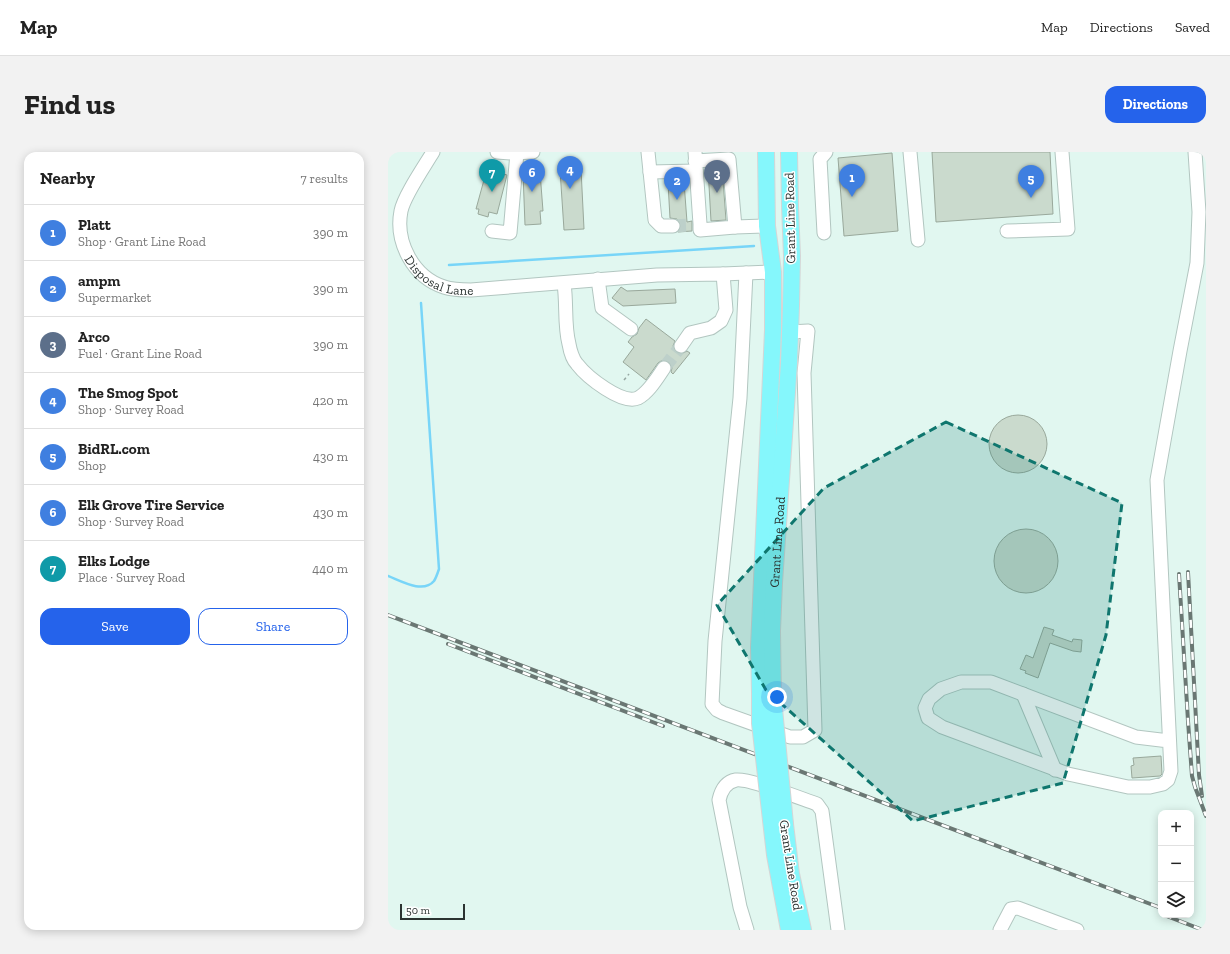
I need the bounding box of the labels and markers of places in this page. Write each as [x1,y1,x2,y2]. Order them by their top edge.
pin: 4 [557,156,583,189]
pin: 7 [479,159,505,192]
pin: 6 [519,159,545,192]
pin: 3 [704,160,730,193]
pin: 1 [839,164,865,197]
pin: 5 [1018,165,1044,198]
pin: 2 [664,167,690,200]

